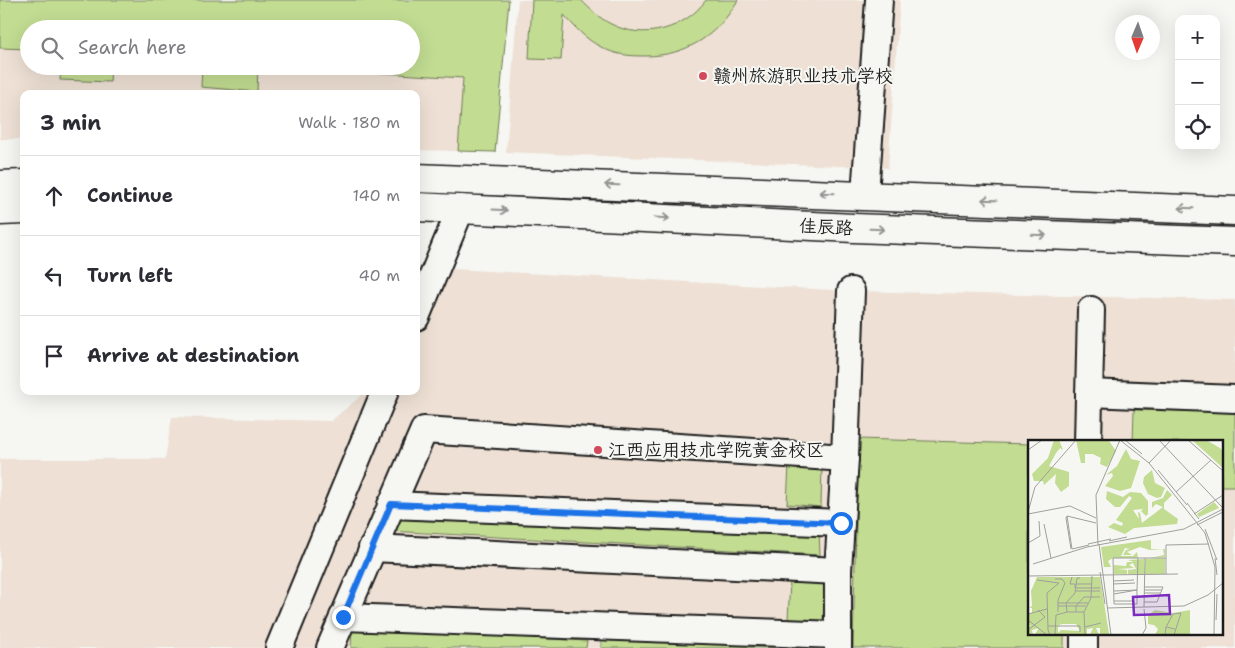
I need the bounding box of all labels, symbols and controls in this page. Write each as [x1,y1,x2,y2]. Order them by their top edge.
north arrow [1115,15,1160,60]
map controls [1175,15,1220,150]
button: + [1175,15,1220,60]
search box [20,20,420,75]
icon: search [38,34,66,62]
text: Search here [78,35,187,60]
button: − [1175,60,1220,105]
place label: 赣州旅游职业技术学校 [713,64,893,88]
marker: 赣州旅游职业技术学校 [697,70,709,82]
button: locate [1175,105,1220,150]
text: 3 min [40,109,101,137]
text: Walk · 180 m [298,112,400,133]
one-way arrow [604,180,620,190]
icon: ahead [40,182,68,210]
text: Continue [87,183,173,208]
text: 140 m [353,185,400,206]
one-way arrow [819,188,835,198]
one-way arrow [981,195,997,204]
one-way arrow [1179,204,1195,213]
one-way arrow [492,206,508,215]
one-way arrow [654,214,670,223]
street label: 佳辰路 [798,214,854,240]
one-way arrow [868,224,885,234]
one-way arrow [1031,230,1047,240]
icon: left [40,262,68,290]
text: Turn left [87,263,173,288]
text: 40 m [358,265,400,286]
icon: arrive [40,342,68,370]
text: Arrive at destination [87,343,299,368]
place label: 江西应用技术学院黄金校区 [608,438,824,462]
inset map [1028,440,1222,636]
marker: 江西应用技术学院黄金校区 [592,444,604,456]
route start [830,512,853,535]
route end [332,606,355,629]

